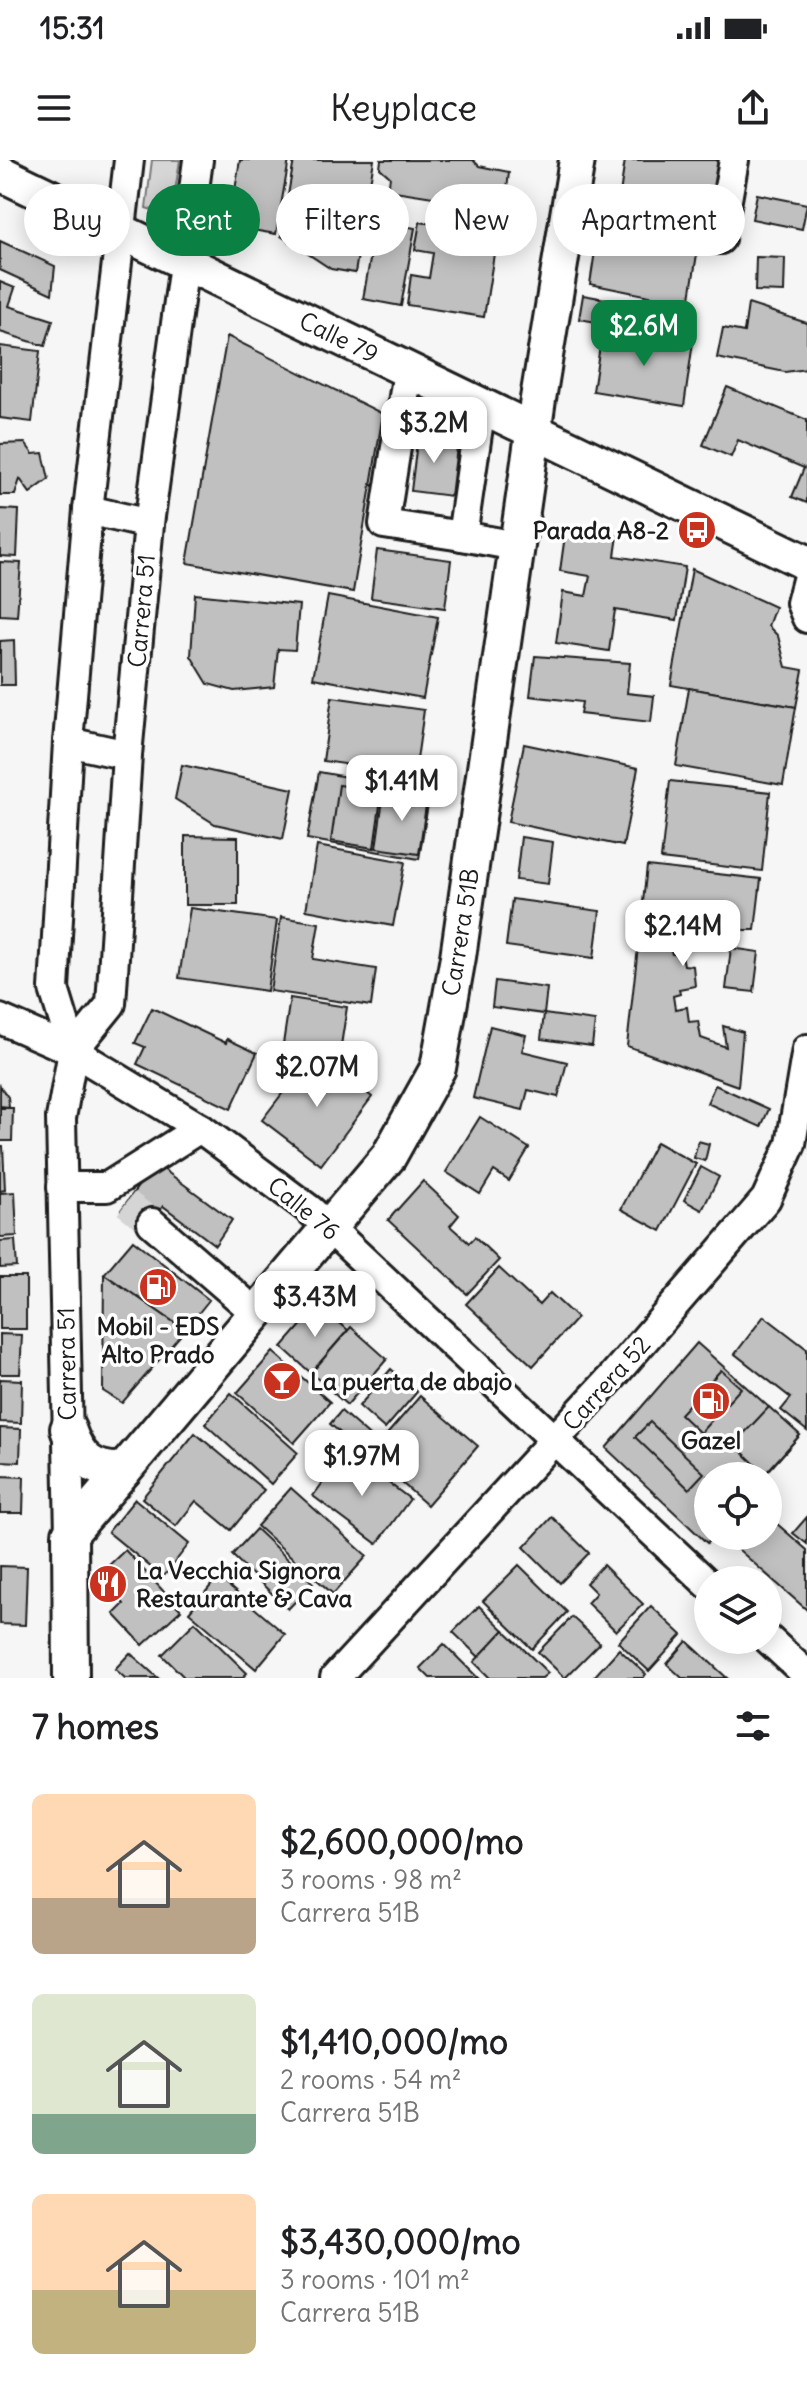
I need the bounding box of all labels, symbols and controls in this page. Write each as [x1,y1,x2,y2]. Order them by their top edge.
text: 15:31 [40,9,105,47]
icon: menu [32,86,76,130]
text: Keyplace [330,86,477,131]
icon: share [731,86,775,130]
chip: Buy [24,184,130,256]
chip: Rent [146,184,260,256]
chip: Filters [276,184,409,256]
chip: New [425,184,537,256]
chip: Apartment [553,184,745,256]
pin: $2.6M [588,300,700,368]
street label: Calle 79 [295,305,383,369]
text: $2.6M [609,309,679,342]
pin: $3.2M [378,397,490,465]
text: $3.2M [399,406,469,439]
bus stop icon: Parada A8-2 [676,509,718,551]
place label: Parada A8-2 [533,515,669,545]
street label: Carrera 51 [121,553,161,669]
pin: $1.41M [337,755,467,823]
text: $1.41M [364,764,440,797]
street label: Carrera 51B [435,866,485,998]
pin: $2.14M [618,900,748,968]
text: $2.14M [643,909,723,942]
pin: $2.07M [252,1041,382,1109]
text: $2.07M [275,1050,359,1083]
street label: Calle 76 [262,1170,346,1246]
fuel station icon: Mobil - EDS Alto Prado [137,1266,179,1308]
pin: $3.43M [250,1271,380,1339]
text: $3.43M [273,1280,357,1313]
street label: Carrera 51 [50,1307,82,1421]
place label: Mobil - EDS Alto Prado [97,1311,219,1369]
street label: Carrera 52 [556,1329,656,1437]
bar icon: La puerta de abajo [261,1360,303,1402]
place label: La puerta de abajo [310,1366,512,1396]
fuel station icon: Gazel [690,1380,732,1422]
place label: Gazel [681,1425,741,1455]
pin: $1.97M [297,1430,427,1498]
text: $1.97M [323,1439,401,1472]
map controls [694,1462,782,1654]
button: locate [694,1462,782,1550]
place label: La Vecchia Signora Restaurante & Cava [136,1555,353,1613]
restaurant icon: La Vecchia Signora Restaurante & Cava [87,1563,129,1605]
button: layers [694,1566,782,1654]
icon: filters [731,1704,775,1748]
text: 7 homes [32,1705,159,1748]
text: $2,600,000/mo [280,1820,524,1863]
icon: home [96,1826,192,1922]
text: 3 rooms · 98 m² [280,1863,462,1896]
text: Carrera 51B [280,1896,420,1929]
text: $1,410,000/mo [280,2020,508,2063]
icon: home [96,2026,192,2122]
text: 2 rooms · 54 m² [280,2063,462,2096]
text: Carrera 51B [280,2096,420,2129]
text: $3,430,000/mo [280,2220,521,2263]
icon: home [96,2226,192,2322]
text: 3 rooms · 101 m² [280,2263,470,2296]
text: Carrera 51B [280,2296,420,2329]

